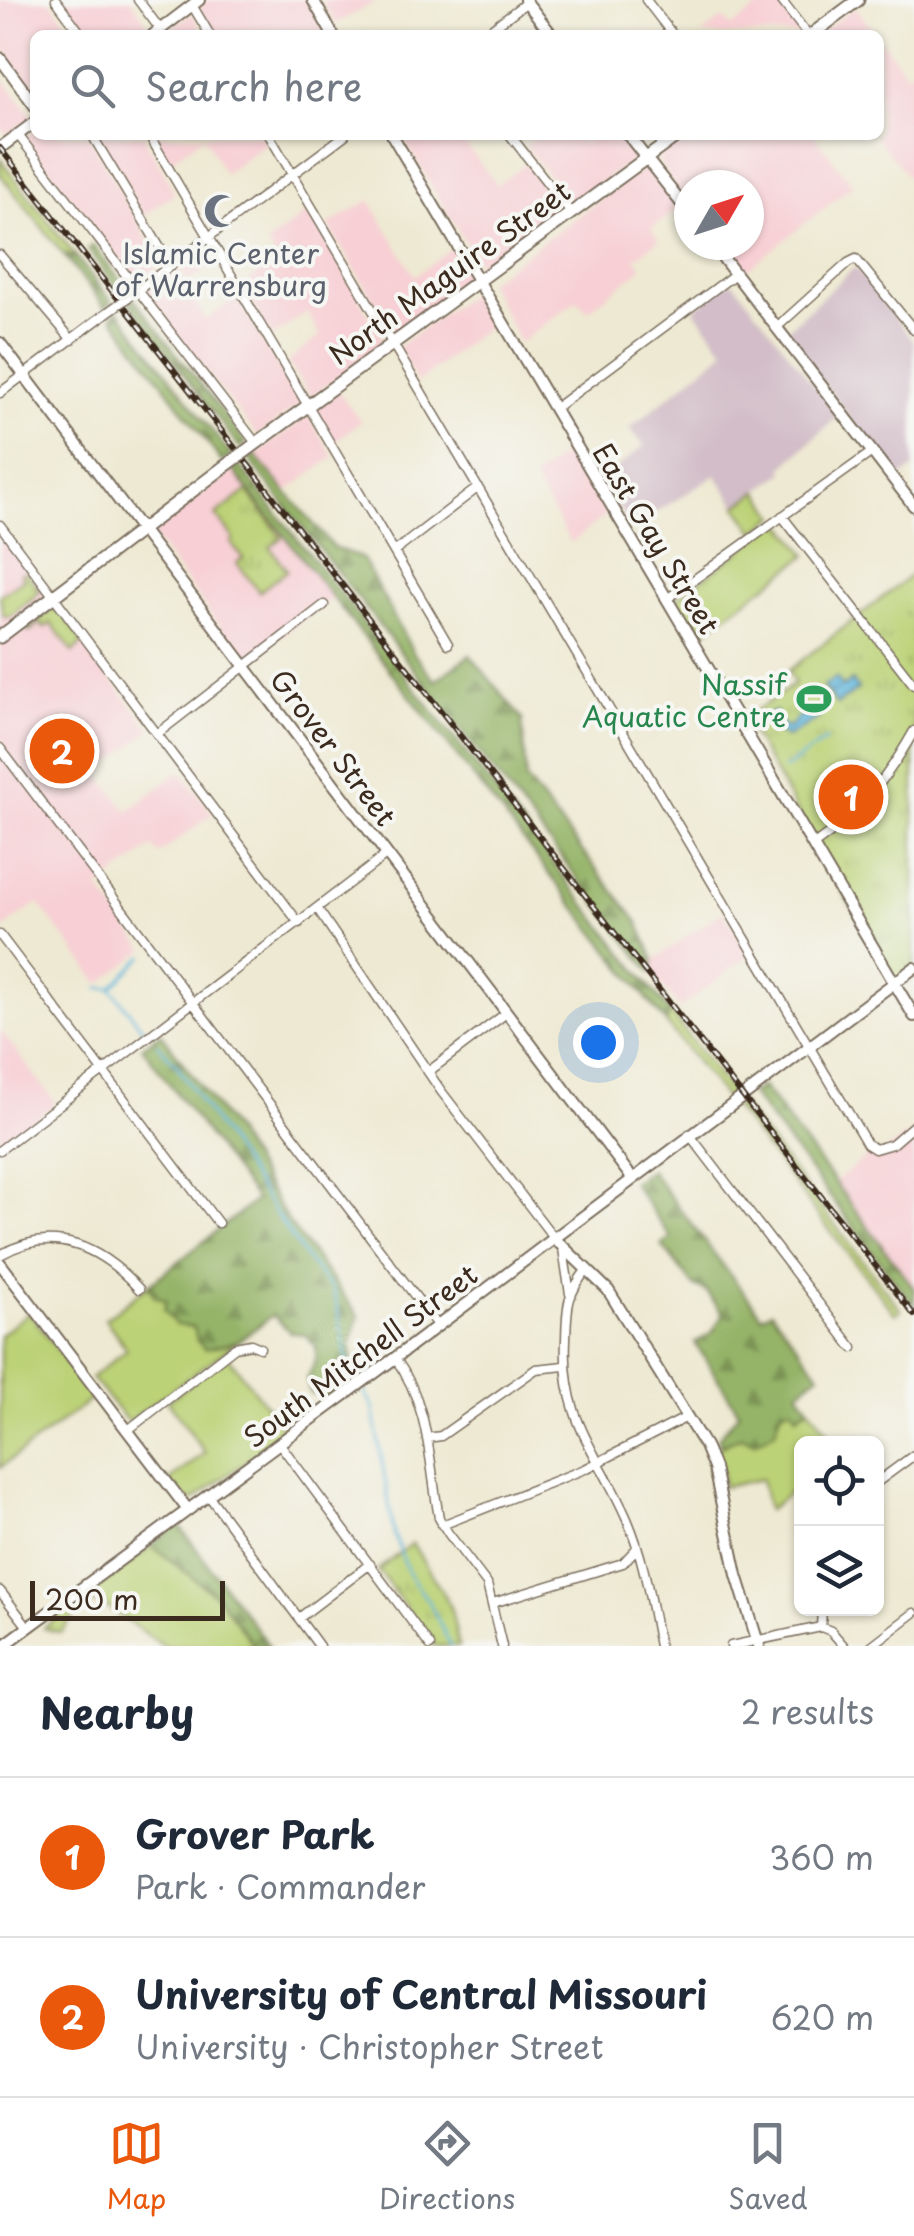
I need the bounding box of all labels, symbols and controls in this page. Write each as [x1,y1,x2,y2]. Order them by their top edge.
search box [30,30,884,140]
text: Search here [145,57,362,114]
icon: search [65,58,120,113]
street label: North Maguire Street [319,169,579,375]
north arrow [674,170,764,260]
mosque icon: Islamic Center of Warrensburg [202,192,240,230]
place label: Islamic Center of Warrensburg [115,231,327,306]
street label: East Gay Street [583,434,731,642]
street label: Grover Street [261,659,407,835]
place label: Nassif Aquatic Centre [582,662,789,737]
sports icon: Nassif Aquatic Centre [795,680,833,718]
pin: 2 [30,714,94,788]
pin: 1 [818,760,884,834]
your location [573,1017,624,1068]
street label: South Mitchell Street [234,1253,486,1457]
map controls [794,1436,884,1616]
button: locate [794,1436,884,1526]
button: layers [794,1526,884,1616]
scale bar [30,1576,225,1620]
text: 200 m [45,1577,138,1620]
text: Nearby [40,1680,194,1743]
text: 2 results [741,1687,874,1735]
text: Grover Park [135,1805,375,1862]
text: 1 [65,1833,80,1881]
text: 360 m [769,1833,874,1881]
text: Park · Commander [135,1862,425,1910]
text: University of Central Missouri [135,1965,707,2022]
text: 2 [61,1993,84,2041]
text: 620 m [771,1993,874,2041]
text: University · Christopher Street [135,2022,603,2070]
tab: Map [106,2116,166,2219]
tab: Directions [379,2116,515,2219]
tab: Saved [728,2116,808,2219]

